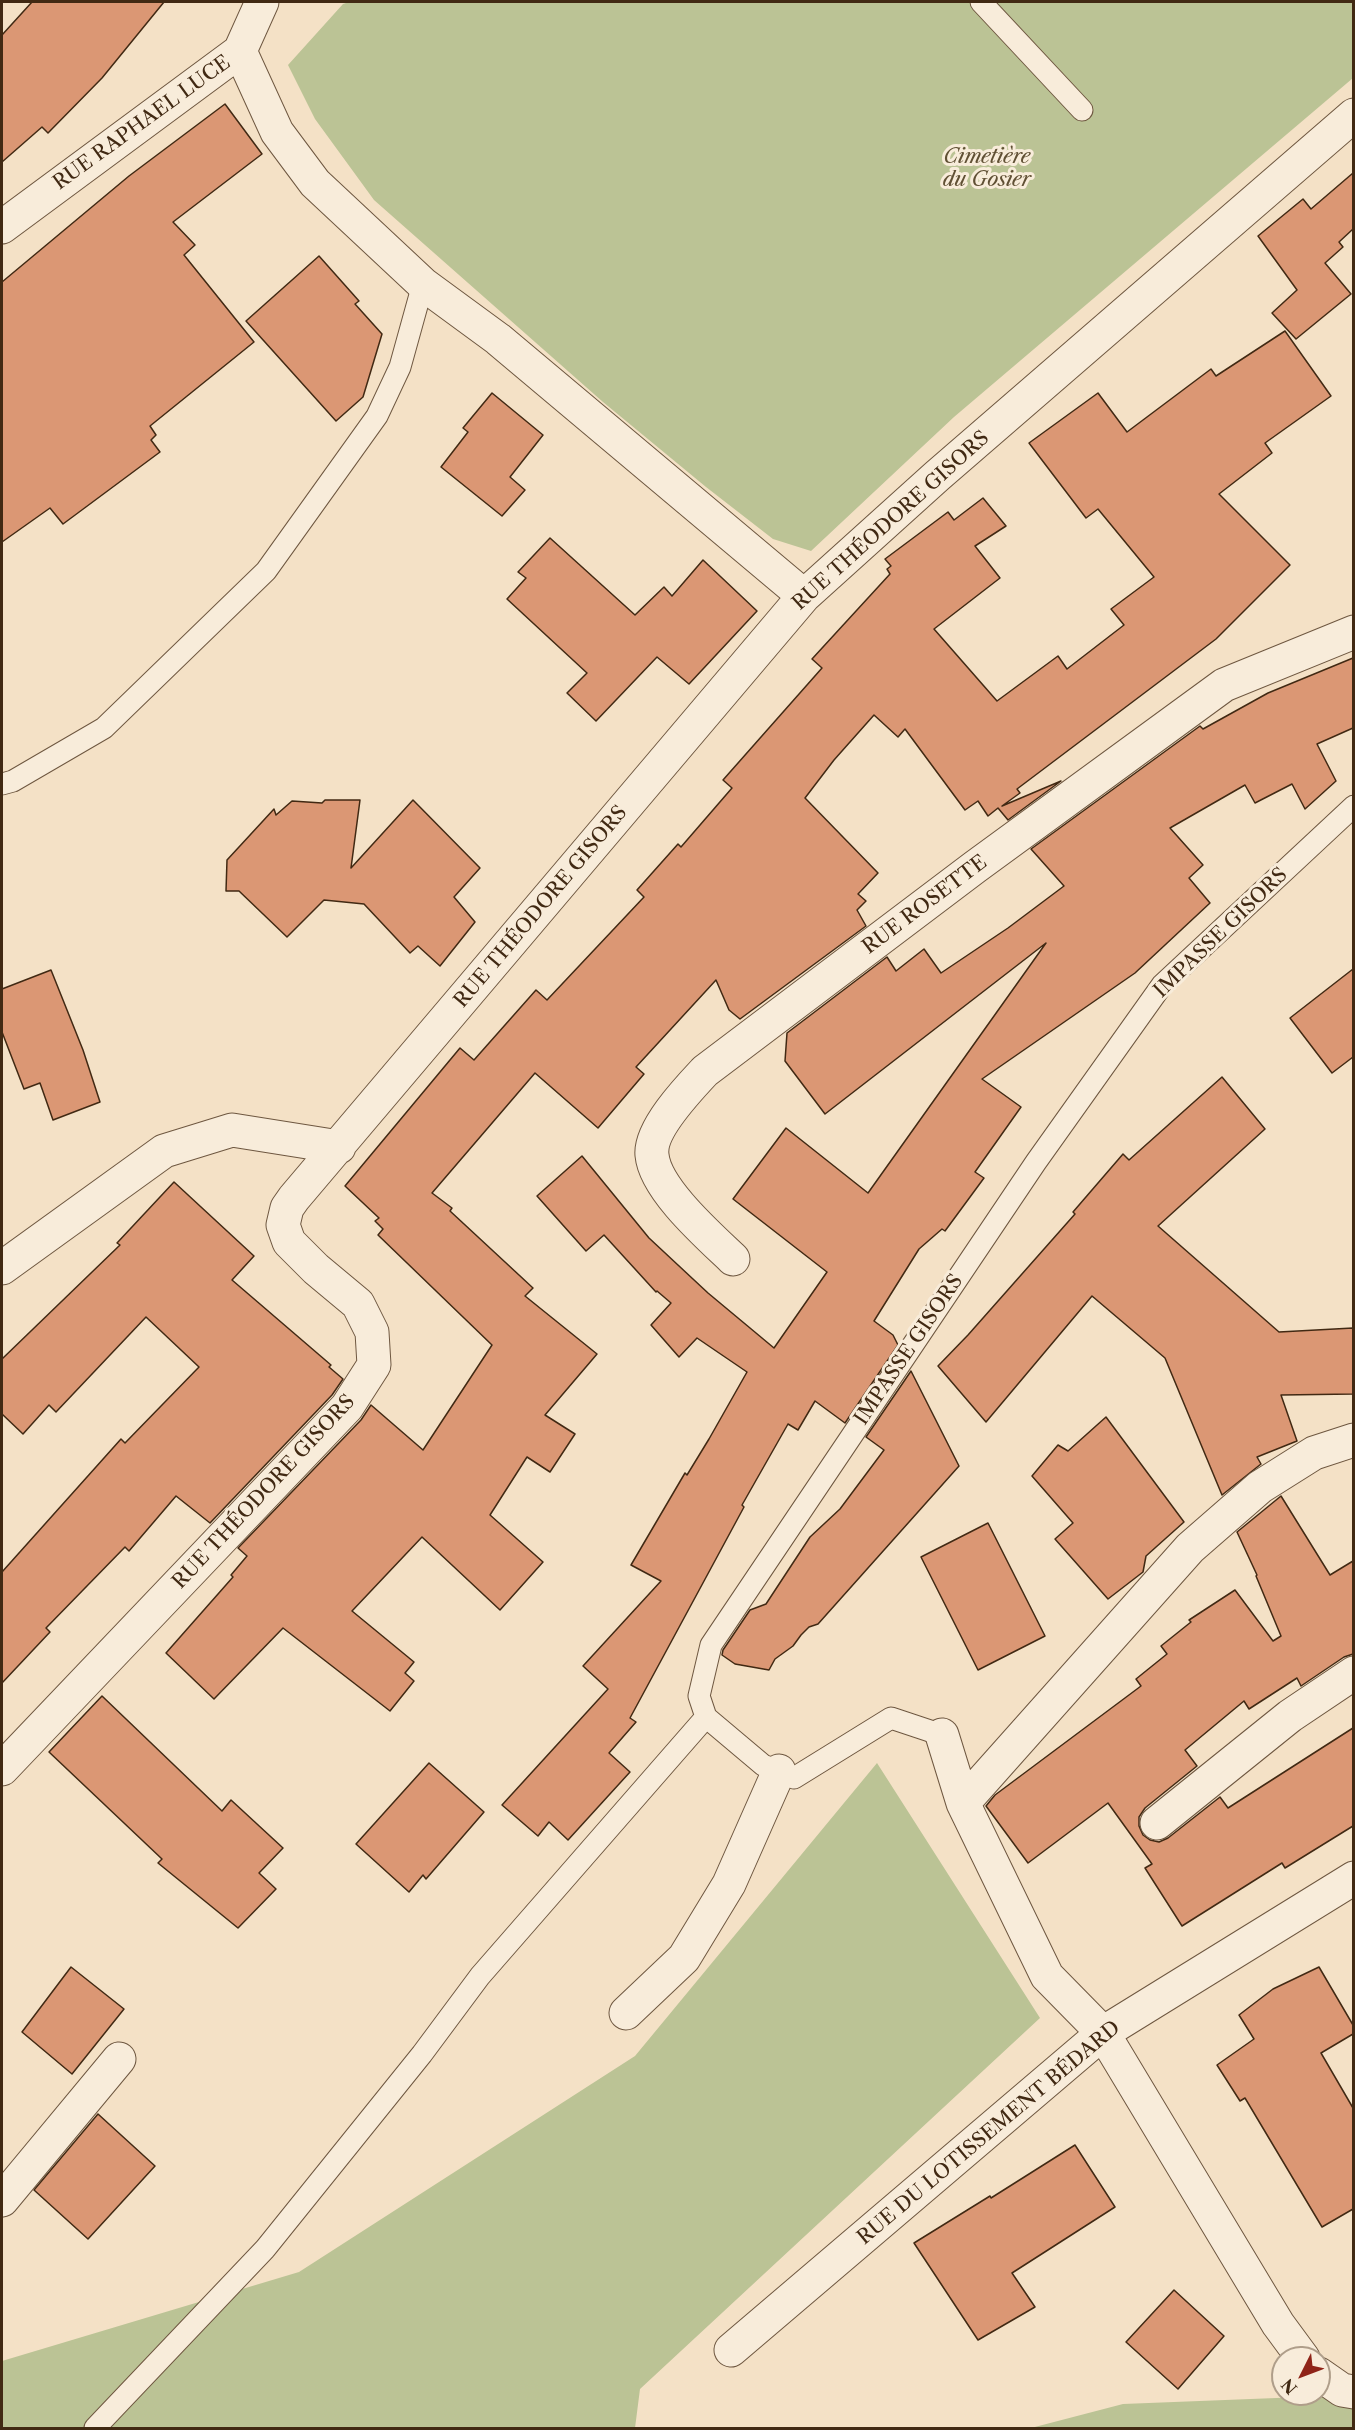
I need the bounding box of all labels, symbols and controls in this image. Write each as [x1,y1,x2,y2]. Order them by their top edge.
street label: RUE RAPHAEL LUCE [49,51,235,195]
park label: Cimetière du Gosier [943,145,1031,192]
street label: RUE THÉODORE GISORS [788,426,994,616]
street label: RUE THÉODORE GISORS [449,801,633,1013]
street label: RUE ROSETTE [858,850,992,960]
street label: IMPASSE GISORS [1149,863,1293,1003]
street label: IMPASSE GISORS [850,1270,968,1430]
street label: RUE THÉODORE GISORS [168,1390,360,1594]
street label: RUE DU LOTISSEMENT BÉDARD [853,2016,1125,2250]
north arrow [1271,2346,1331,2406]
text: N [1277,2375,1301,2399]

